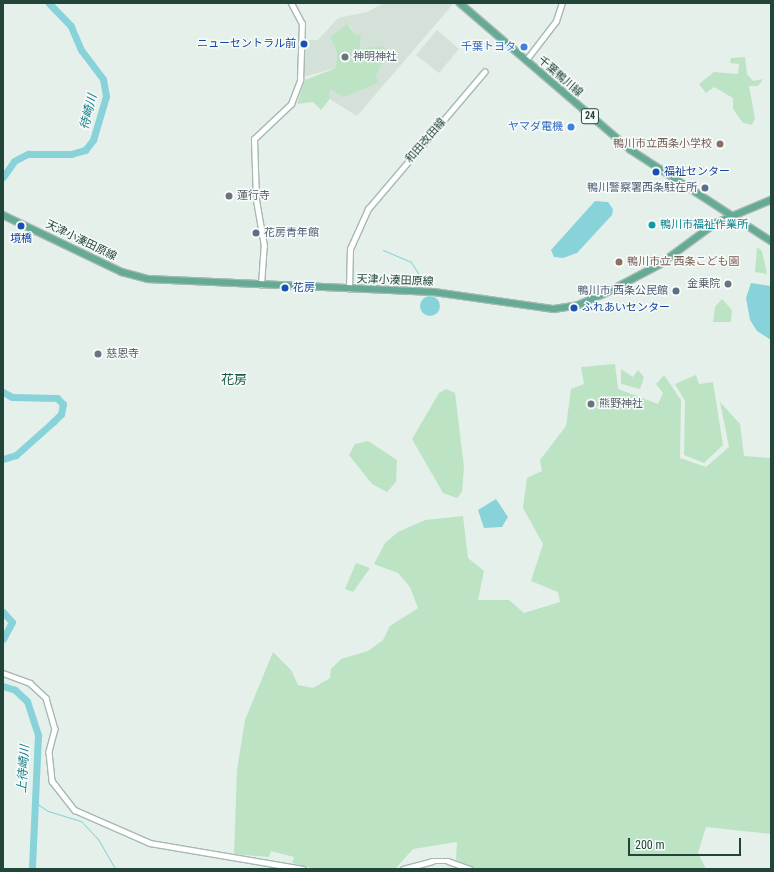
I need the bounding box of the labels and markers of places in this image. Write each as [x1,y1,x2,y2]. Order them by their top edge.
place label: ニューセントラル前 [197,37,296,51]
marker: ニューセントラル前 [299,39,309,49]
place label: 千葉トヨタ [461,40,516,54]
marker: 千葉トヨタ [519,42,529,52]
place label: 神明神社 [353,50,397,64]
marker: 神明神社 [340,52,350,62]
place label: ヤマダ電機 [508,120,563,134]
marker: ヤマダ電機 [566,122,576,132]
place label: 鴨川市立西条小学校 [613,137,712,151]
marker: 鴨川市立西条小学校 [715,139,725,149]
place label: 福祉センター [664,165,730,179]
marker: 福祉センター [651,167,661,177]
place label: 鴨川警察署西条駐在所 [587,181,697,195]
marker: 鴨川警察署西条駐在所 [700,183,710,193]
place label: 蓮行寺 [237,189,270,203]
marker: 蓮行寺 [224,191,234,201]
place label: 鴨川市福祉作業所 [660,218,748,232]
marker: 鴨川市福祉作業所 [647,220,657,230]
marker: 境橋 [16,221,26,231]
place label: 花房青年館 [264,226,319,240]
marker: 花房青年館 [251,228,261,238]
place label: 境橋 [10,232,32,246]
place label: 鴨川市立 西条こども園 [627,255,740,269]
marker: 鴨川市立 西条こども園 [614,257,624,267]
place label: 金乗院 [687,277,720,291]
marker: 金乗院 [723,279,733,289]
place label: 花房 [293,281,315,295]
marker: 花房 [280,283,290,293]
place label: 鴨川市 西条公民館 [577,284,668,298]
marker: 鴨川市 西条公民館 [671,286,681,296]
place label: ふれあいセンター [582,301,670,315]
marker: ふれあいセンター [569,303,579,313]
place label: 慈恩寺 [106,347,139,361]
marker: 慈恩寺 [93,349,103,359]
place label: 熊野神社 [599,397,643,411]
marker: 熊野神社 [586,399,596,409]

